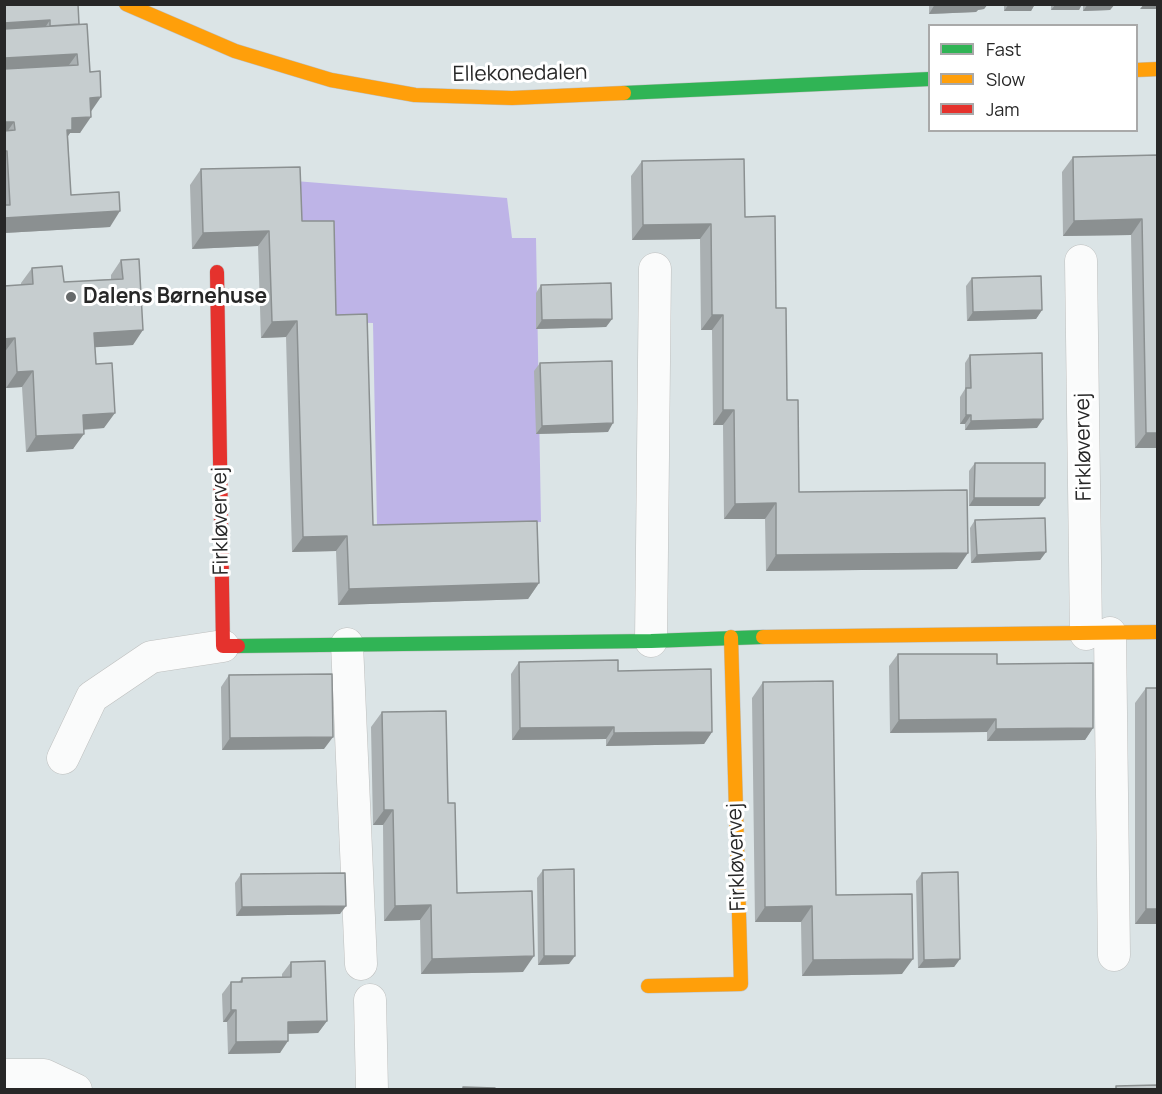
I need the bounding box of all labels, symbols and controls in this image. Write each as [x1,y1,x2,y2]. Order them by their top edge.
legend [928,24,1138,132]
text: Fast [986,37,1021,61]
street label: Ellekonedalen [452,60,588,88]
text: Slow [986,67,1025,91]
text: Jam [986,97,1020,121]
place label: Dalens Børnehuse [83,284,267,310]
marker: Dalens Børnehuse [64,290,78,304]
street label: Firkløvervej [1070,393,1098,501]
street label: Firkløvervej [207,467,235,575]
street label: Firkløvervej [723,802,751,912]

